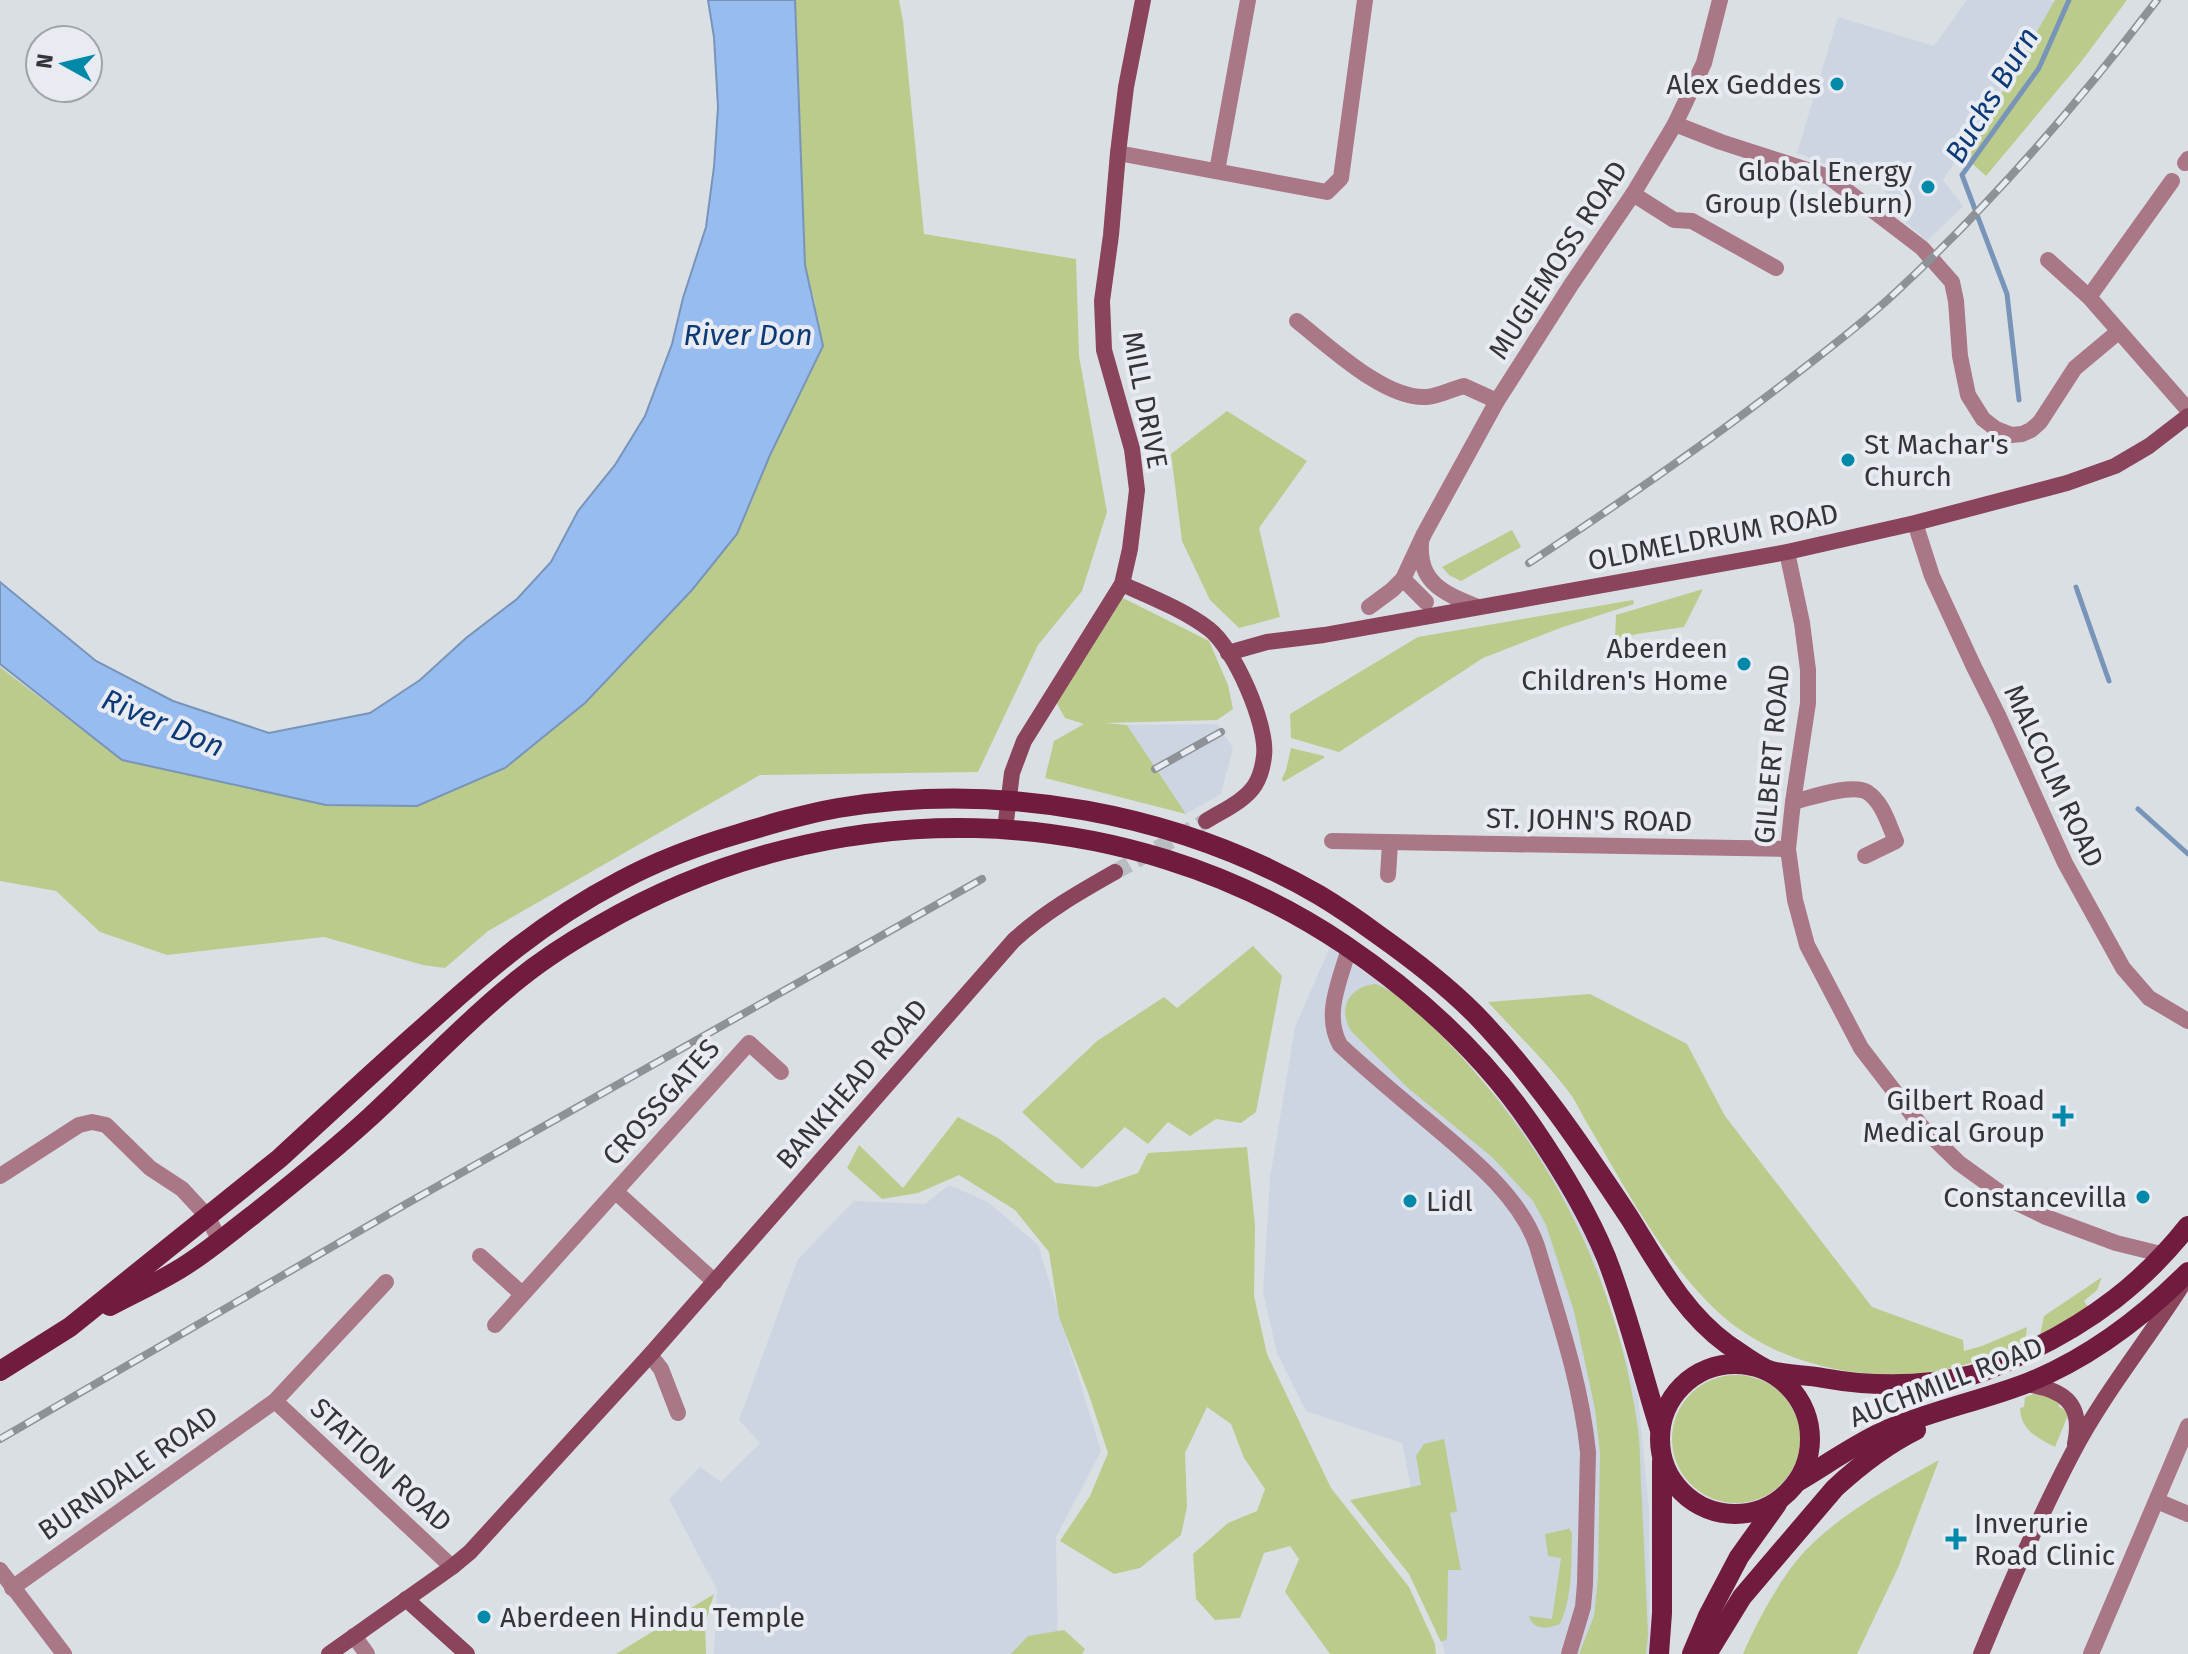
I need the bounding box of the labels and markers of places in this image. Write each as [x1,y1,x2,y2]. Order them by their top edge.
place label: Alex Geddes [1666,68,1821,101]
marker: Alex Geddes [1828,75,1846,93]
place label: Global Energy Group (Isleburn) [1705,155,1912,220]
marker: Global Energy Group (Isleburn) [1919,178,1937,196]
place label: St Machar's Church [1864,428,2009,493]
marker: St Machar's Church [1839,451,1857,469]
place label: Aberdeen Children's Home [1521,632,1728,697]
marker: Aberdeen Children's Home [1735,655,1753,673]
place label: Gilbert Road Medical Group [1863,1084,2045,1149]
marker: Gilbert Road Medical Group [2052,1105,2074,1127]
place label: Constancevilla [1943,1181,2127,1214]
place label: Lidl [1426,1185,1473,1218]
marker: Constancevilla [2134,1188,2152,1206]
marker: Lidl [1401,1192,1419,1210]
place label: Inverurie Road Clinic [1974,1507,2115,1572]
marker: Inverurie Road Clinic [1945,1528,1967,1550]
place label: Aberdeen Hindu Temple [500,1601,805,1634]
marker: Aberdeen Hindu Temple [475,1608,493,1626]

